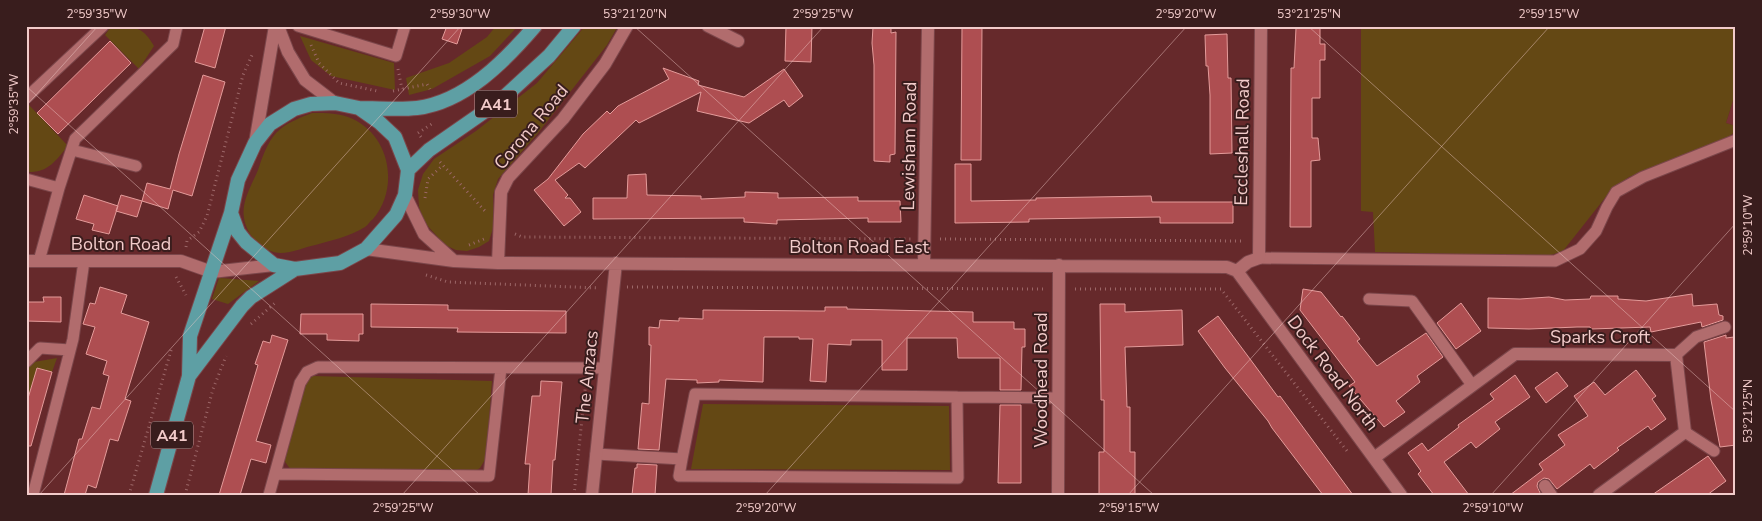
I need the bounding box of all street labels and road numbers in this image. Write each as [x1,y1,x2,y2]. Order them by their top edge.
street label: Eccleshall Road [1229,78,1255,206]
street label: Corona Road [488,79,574,175]
street label: Lewisham Road [896,81,922,211]
road number: A41 [475,90,517,118]
street label: Bolton Road [71,232,171,256]
street label: Bolton Road East [789,235,930,259]
street label: Dock Road North [1282,310,1384,436]
street label: Woodhead Road [1029,312,1053,448]
street label: Sparks Croft [1550,325,1651,349]
street label: The Anzacs [570,329,604,425]
road number: A41 [151,422,193,448]

